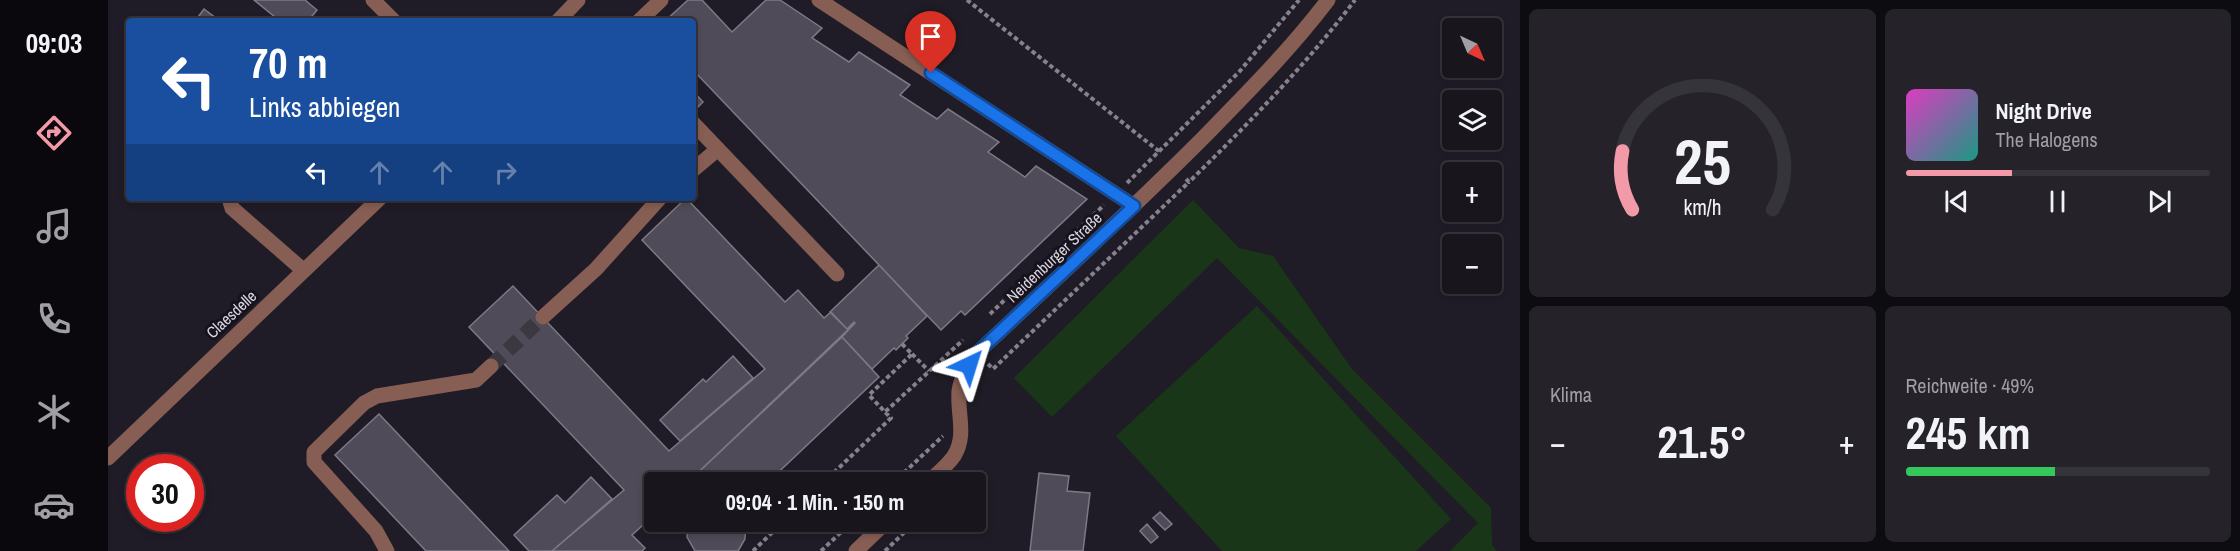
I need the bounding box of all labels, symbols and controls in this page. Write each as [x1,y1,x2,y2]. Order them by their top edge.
pin [905,11,956,73]
north arrow [1442,18,1502,78]
map controls [1442,18,1502,294]
icon: arrive [914,20,947,53]
text: 09:03 [26,25,82,61]
text: 70 m [249,35,328,91]
icon: left [150,42,228,120]
text: Links abbiegen [249,89,400,125]
button: layers [1442,90,1502,150]
text: Night Drive [1996,96,2092,126]
icon: directions [33,112,75,154]
text: 25 [1674,119,1731,203]
text: The Halogens [1996,126,2098,153]
icon: left [300,156,333,189]
icon: ahead [363,156,396,189]
icon: ahead [426,156,459,189]
icon: right [489,156,522,189]
button: + [1442,162,1502,222]
icon: previous [1940,185,1973,218]
icon: pause [2041,185,2074,218]
icon: next [2143,185,2176,218]
text: km/h [1683,194,1721,223]
icon: music [33,205,75,247]
street label: Neidenburger Straße [1001,207,1107,307]
button: − [1442,234,1502,294]
street label: Claesdelle [201,285,261,343]
icon: phone [33,298,75,340]
position arrow [937,333,1001,397]
text: Reichweite · 49% [1906,372,2034,399]
text: Klima [1550,381,1592,408]
icon: climate [33,391,75,433]
text: 245 km [1906,402,2031,463]
text: 21.5° [1657,411,1747,472]
text: − [1550,420,1566,464]
text: + [1839,420,1854,464]
speed limit sign: 30 [126,454,204,532]
icon: car [33,484,75,526]
text: 09:04 · 1 Min. · 150 m [726,487,904,517]

